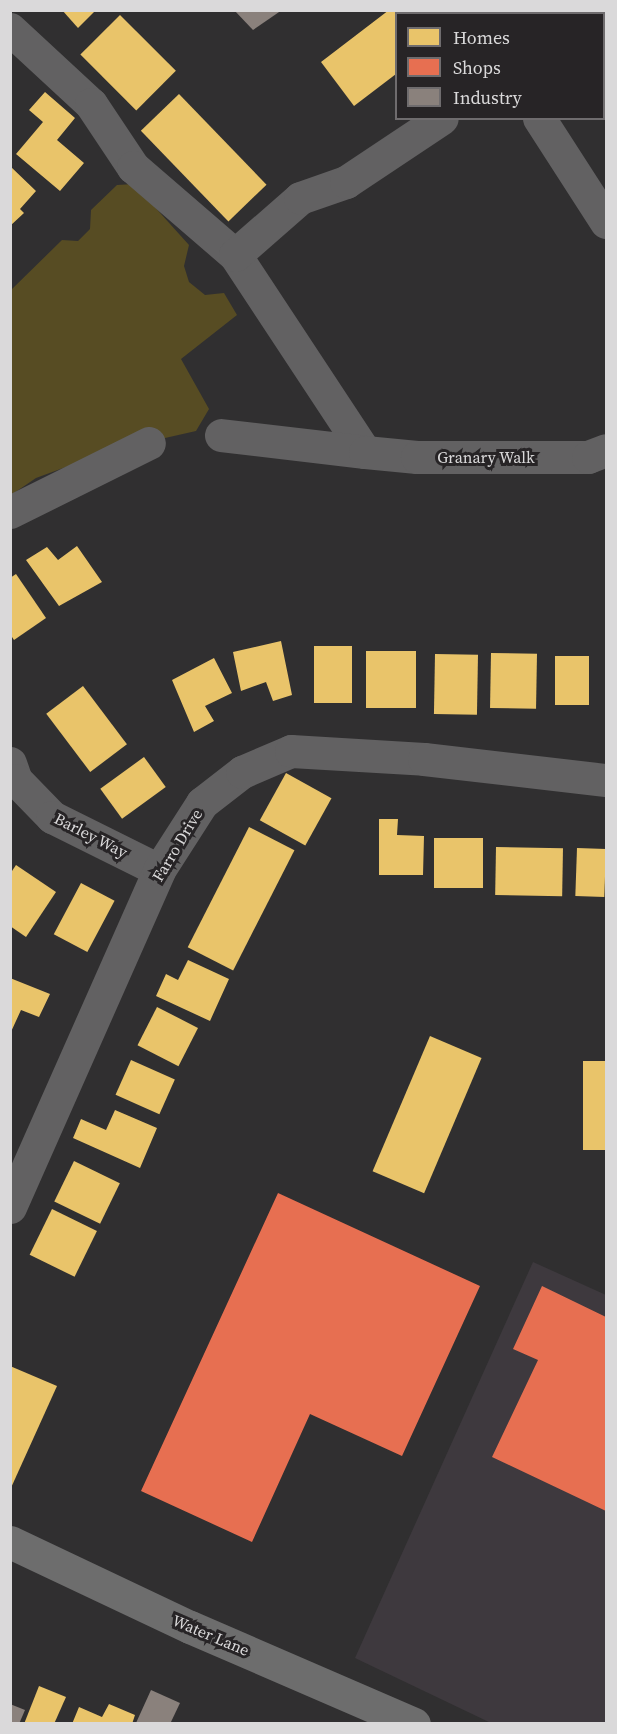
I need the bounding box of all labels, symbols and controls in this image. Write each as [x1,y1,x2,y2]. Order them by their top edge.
legend [395,12,605,120]
text: Homes [453,25,510,50]
text: Shops [453,55,501,80]
text: Industry [453,85,522,110]
street label: Granary Walk [437,447,535,467]
street label: Farro Drive [148,805,206,885]
street label: Barley Way [51,808,131,862]
street label: Water Lane [170,1610,252,1660]

